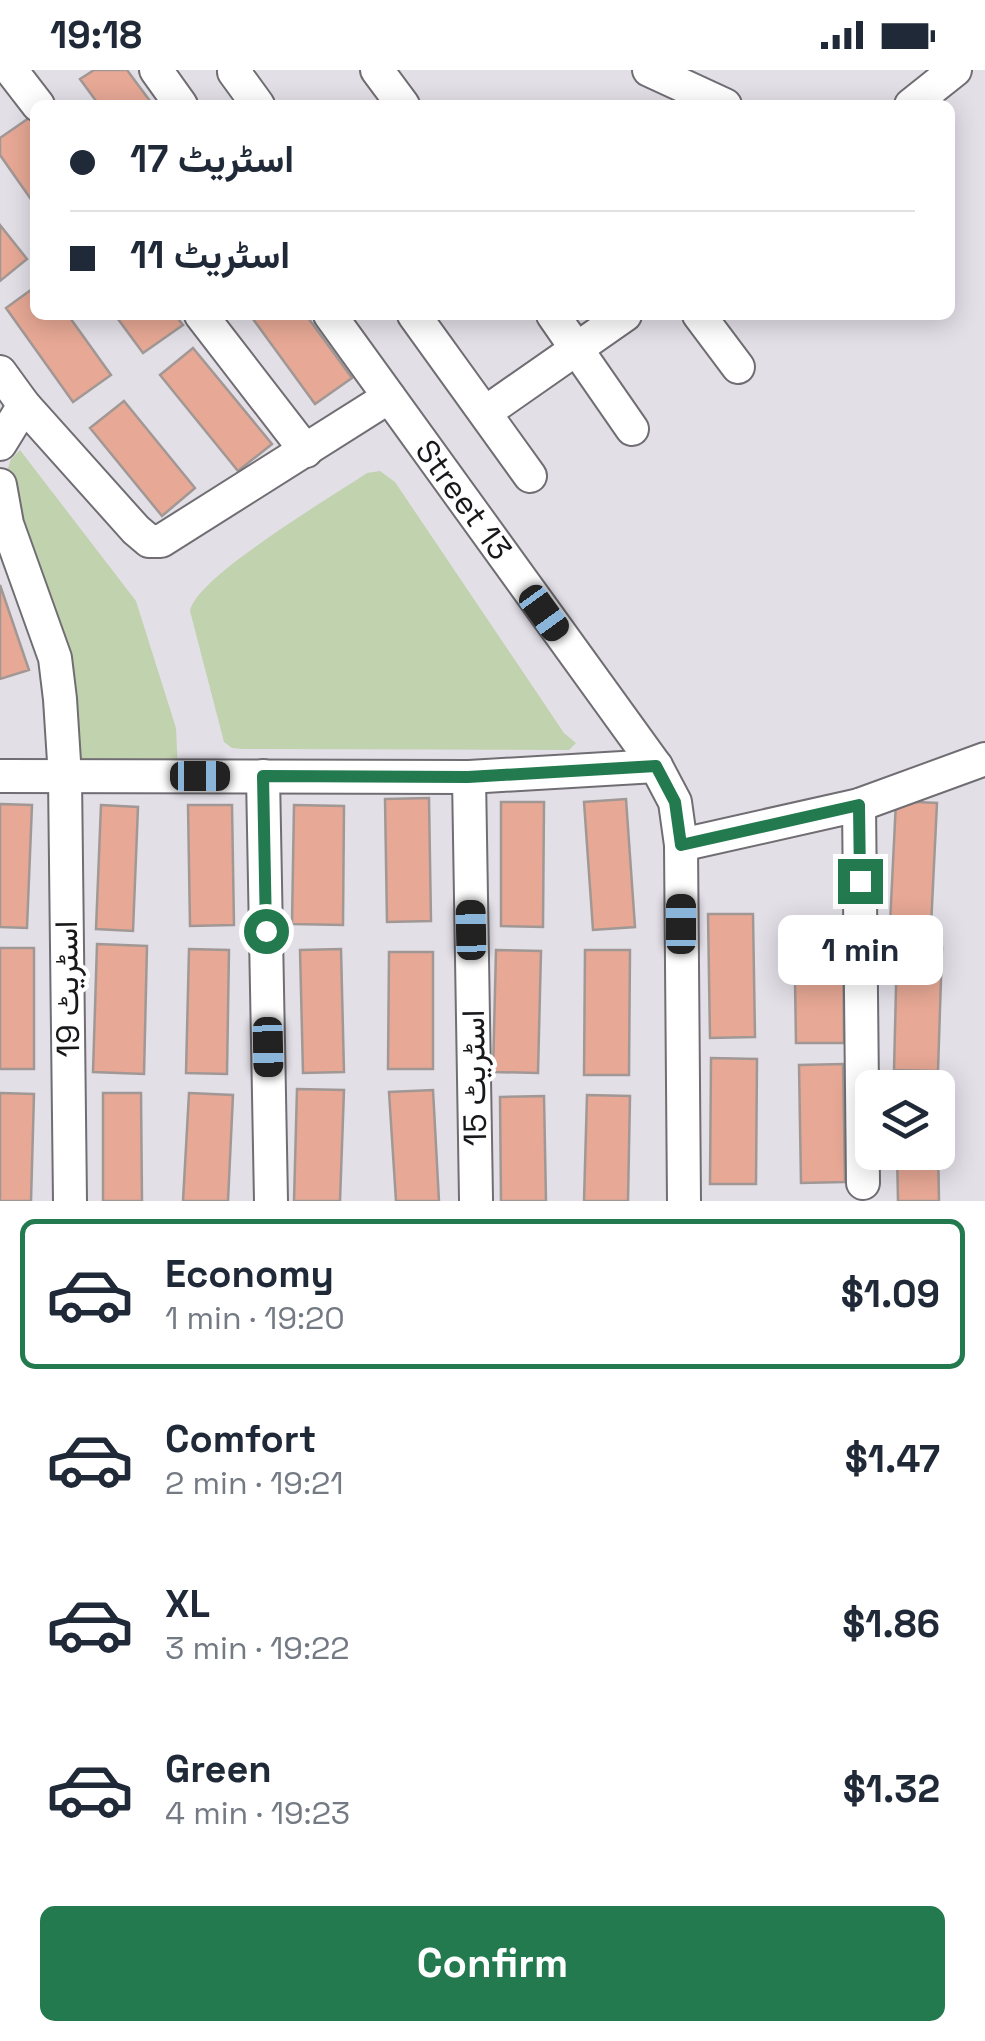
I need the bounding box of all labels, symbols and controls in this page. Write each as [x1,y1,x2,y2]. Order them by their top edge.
text: 19:18 [50,11,142,59]
text: اسٹریٹ 17 [130,135,294,183]
text: اسٹریٹ 11 [130,231,290,279]
street label: Street 13 [407,432,520,568]
car [514,580,574,646]
car [170,761,230,791]
route end [838,859,883,904]
car [666,894,696,954]
car [455,900,487,960]
route start [244,909,289,954]
callout: 1 min [778,916,942,986]
street label: اسٹریٹ 19 [46,920,88,1058]
text: 1 min [821,930,900,970]
street label: اسٹریٹ 15 [453,1010,495,1146]
car [252,1017,284,1077]
map controls [855,1070,955,1170]
button: layers [855,1070,955,1170]
icon: car [45,1249,135,1339]
text: Economy [165,1250,334,1298]
text: $1.09 [841,1270,940,1318]
text: 1 min · 19:20 [165,1298,345,1338]
icon: car [45,1414,135,1504]
text: Comfort [165,1415,316,1463]
text: $1.47 [845,1435,940,1483]
text: 2 min · 19:21 [165,1463,344,1503]
icon: car [45,1579,135,1669]
text: XL [165,1580,210,1628]
text: $1.86 [842,1600,940,1648]
text: 3 min · 19:22 [165,1628,350,1668]
icon: car [45,1744,135,1834]
text: Green [165,1745,272,1793]
text: $1.32 [843,1765,940,1813]
text: 4 min · 19:23 [165,1793,350,1833]
button: Confirm [40,1906,945,2021]

